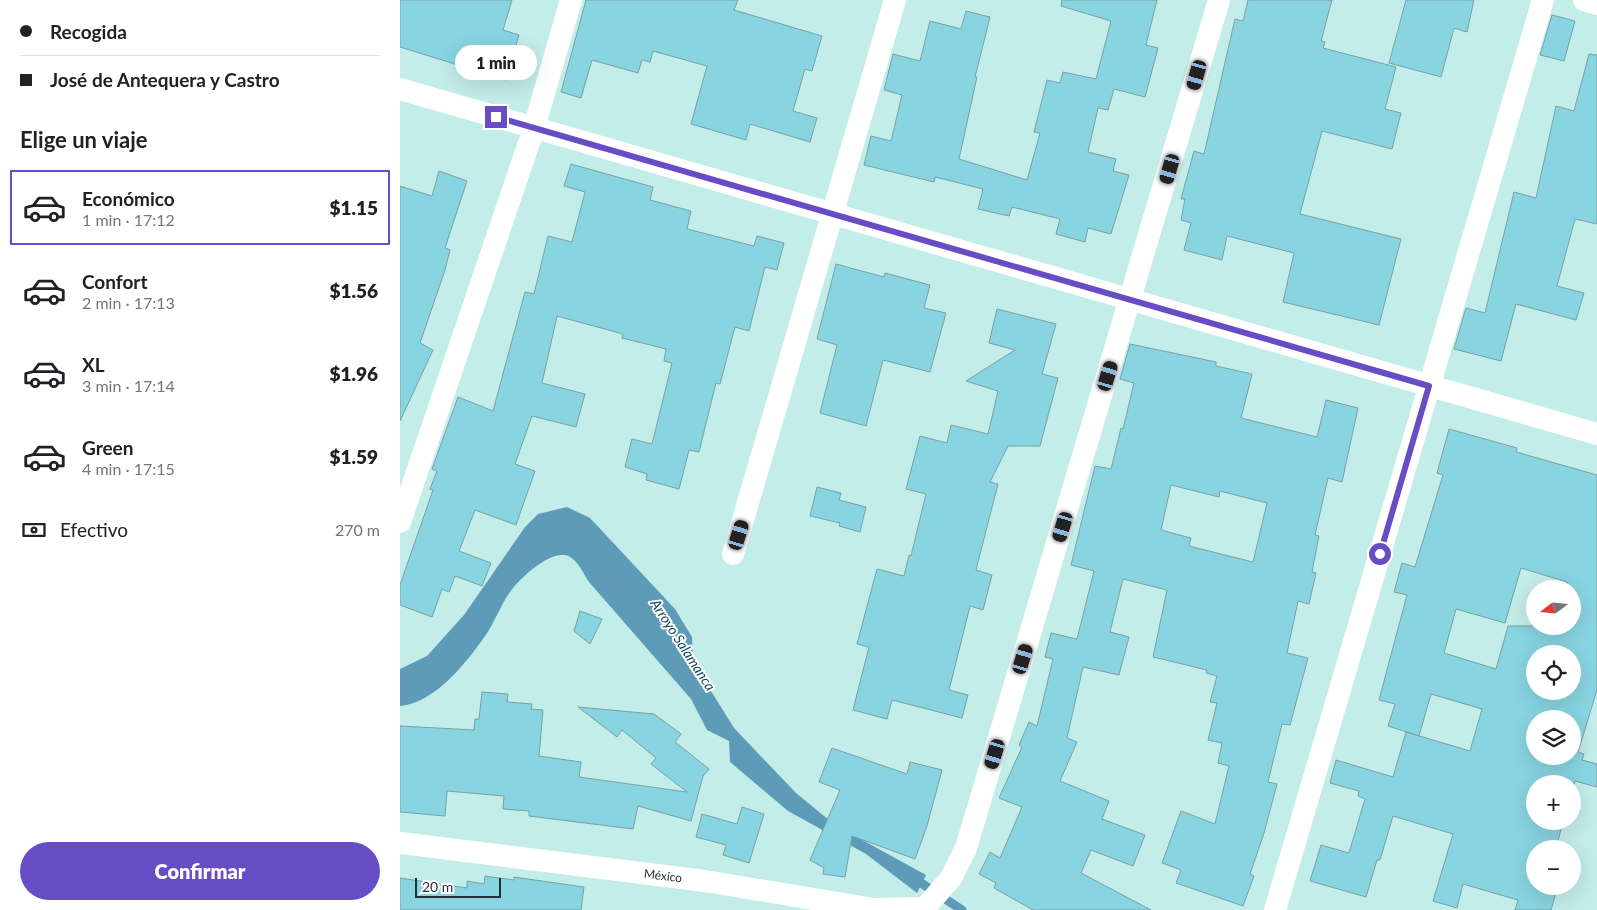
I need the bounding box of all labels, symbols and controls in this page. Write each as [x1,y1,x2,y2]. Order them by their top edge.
text: Recogida [50,20,127,43]
callout: 1 min [455,44,537,80]
text: 1 min [476,53,516,72]
car [1185,59,1208,91]
text: José de Antequera y Castro [50,68,280,91]
route end [485,106,507,128]
text: Elige un viaje [20,126,148,153]
car [1158,153,1181,185]
icon: car [22,185,67,230]
text: Económico [82,187,175,210]
text: $1.15 [329,196,378,219]
text: 1 min · 17:12 [82,210,175,229]
icon: car [22,268,67,313]
text: Confort [82,270,147,293]
text: $1.56 [329,279,378,302]
text: 2 min · 17:13 [82,293,175,312]
icon: car [22,351,67,396]
text: XL [82,353,105,376]
car [1096,359,1119,393]
text: $1.96 [329,362,378,385]
text: 3 min · 17:14 [82,376,175,395]
icon: car [22,434,67,479]
text: Green [82,436,133,459]
text: $1.59 [329,445,378,468]
text: 4 min · 17:15 [82,459,175,478]
car [1051,510,1074,544]
icon: cash [20,516,48,544]
text: Efectivo [60,518,128,541]
car [727,518,750,552]
text: 270 m [335,520,380,539]
route start [1369,543,1391,565]
north arrow [1526,580,1581,635]
map controls [1526,580,1581,895]
water label: Arroyo Salamanca [647,595,719,694]
car [1011,642,1034,676]
button: locate [1526,645,1581,700]
button: layers [1526,710,1581,765]
car [983,737,1006,771]
button: + [1526,775,1581,830]
button: − [1526,840,1581,895]
button: Confirmar [20,842,380,900]
street label: México [643,866,683,885]
scale bar [415,875,501,898]
text: 20 m [422,878,453,895]

